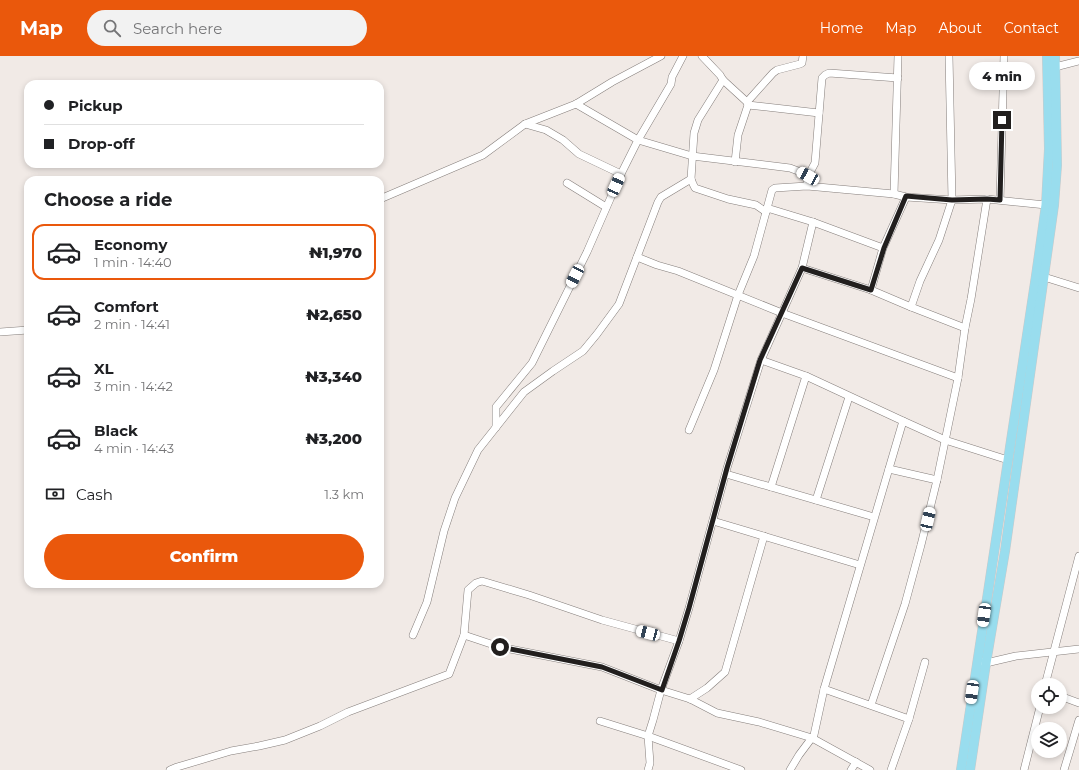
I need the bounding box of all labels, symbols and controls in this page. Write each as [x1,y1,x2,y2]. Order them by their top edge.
search box [87,10,367,46]
text: Map [20,17,63,40]
icon: search [101,17,123,39]
text: Search here [133,19,222,38]
text: Home [820,19,863,37]
text: Map [885,19,916,37]
text: About [938,19,982,37]
text: Contact [1004,19,1059,37]
callout: 4 min [969,62,1035,90]
text: 4 min [982,68,1022,84]
text: Pickup [68,96,123,115]
route end [993,111,1011,129]
text: Drop-off [68,134,135,153]
car [795,165,821,187]
car [606,172,626,198]
text: Choose a ride [44,189,172,211]
icon: car [46,234,82,270]
text: Economy [94,235,167,254]
text: ₦1,970 [309,243,362,262]
text: 1 min · 14:40 [94,254,172,270]
car [564,263,586,289]
icon: car [46,296,82,332]
text: Comfort [94,297,159,316]
text: ₦2,650 [306,305,362,324]
text: 2 min · 14:41 [94,316,170,332]
icon: car [46,358,82,394]
text: XL [94,359,113,378]
text: ₦3,340 [305,367,362,386]
text: 3 min · 14:42 [94,378,173,394]
icon: car [46,420,82,456]
text: Black [94,421,138,440]
text: ₦3,200 [305,429,362,448]
text: 4 min · 14:43 [94,440,174,456]
icon: cash [44,483,66,505]
text: Cash [76,485,113,504]
text: 1.3 km [324,486,364,502]
car [919,506,937,532]
button: Confirm [44,534,364,580]
car [976,602,992,628]
car [635,624,661,642]
route start [491,638,509,656]
map controls [1031,678,1067,758]
button: locate [1031,678,1067,714]
car [964,679,980,705]
button: layers [1031,722,1067,758]

